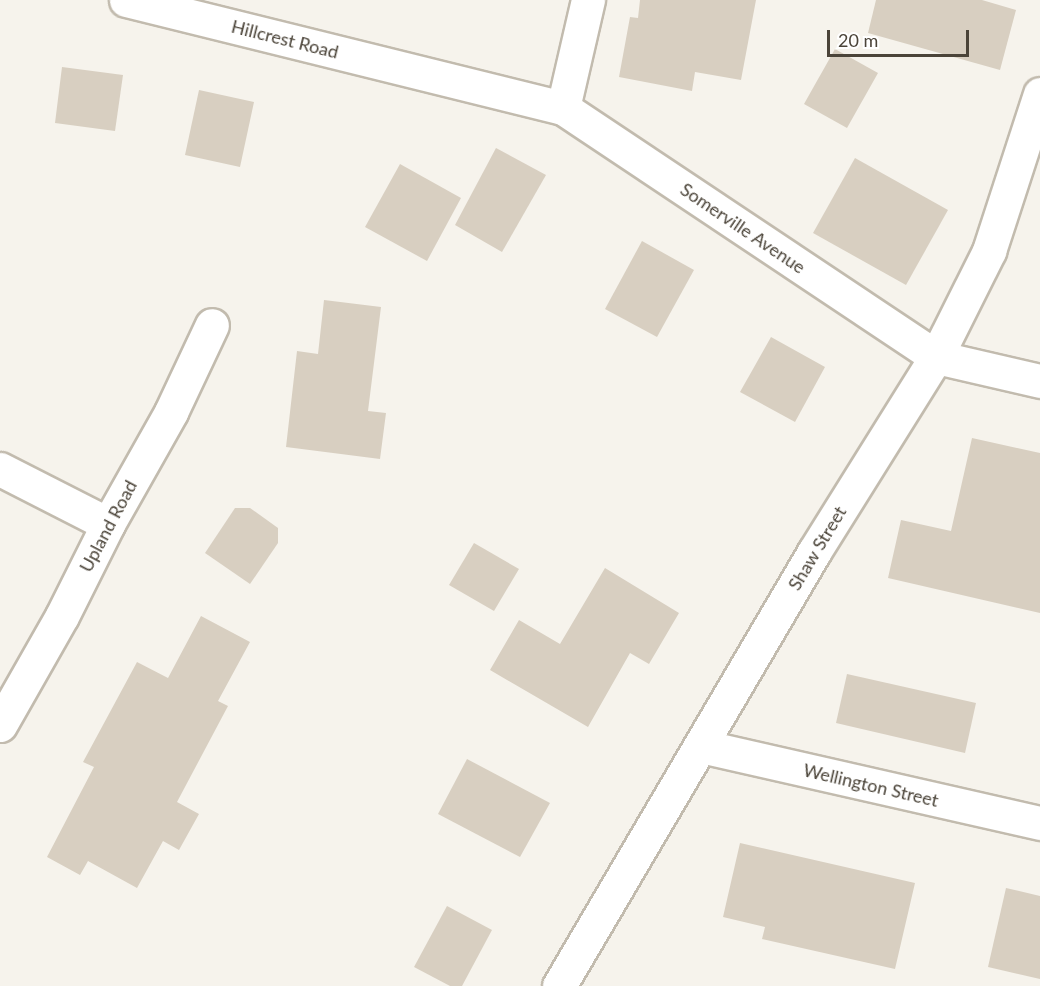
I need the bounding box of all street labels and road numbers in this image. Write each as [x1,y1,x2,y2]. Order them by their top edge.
street label: Hillcrest Road [229,15,341,63]
street label: Somerville Avenue [676,178,810,278]
street label: Upland Road [75,476,141,576]
street label: Shaw Street [783,502,851,594]
street label: Wellington Street [801,759,941,811]

